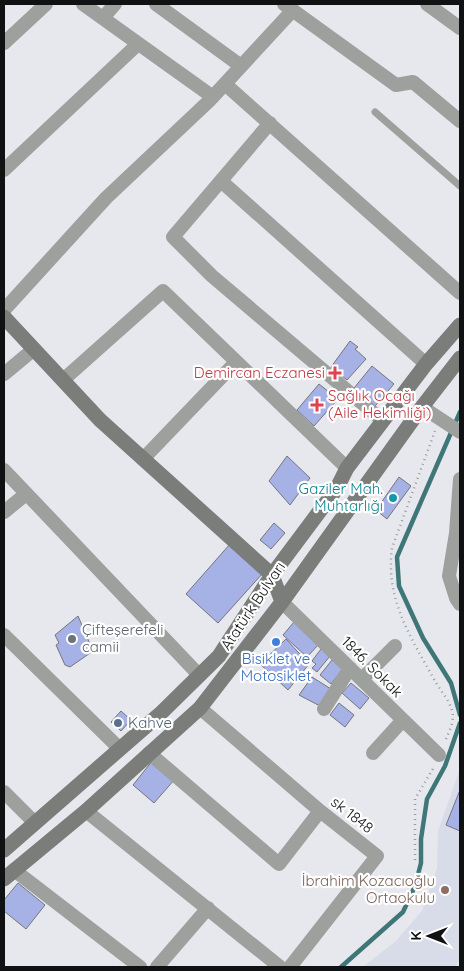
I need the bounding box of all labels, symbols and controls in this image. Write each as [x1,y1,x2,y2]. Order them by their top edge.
place label: Demircan Eczanesi [194,363,325,382]
marker: Demircan Eczanesi [329,367,341,379]
place label: Sağlık Ocağı (Aile Hekimliği) [328,386,431,422]
marker: Sağlık Ocağı (Aile Hekimliği) [310,398,324,412]
place label: Gaziler Mah. Muhtarlığı [299,479,383,515]
marker: Gaziler Mah. Muhtarlığı [387,492,399,504]
street label: Atatürk Bulvarı [216,558,289,654]
place label: Çifteşerefeli camii [82,620,163,656]
street label: 1846. Sokak [338,632,407,701]
marker: Çifteşerefeli camii [66,633,78,645]
marker: Bisiklet ve Motosiklet [270,636,282,648]
place label: Bisiklet ve Motosiklet [241,649,311,685]
place label: Kahve [128,713,172,732]
marker: Kahve [112,717,124,729]
street label: sk 1848 [327,792,377,837]
place label: İbrahim Kozacıoğlu Ortaokulu [302,871,435,907]
marker: İbrahim Kozacıoğlu Ortaokulu [439,884,451,896]
north arrow [404,911,454,961]
text: K [407,931,425,941]

